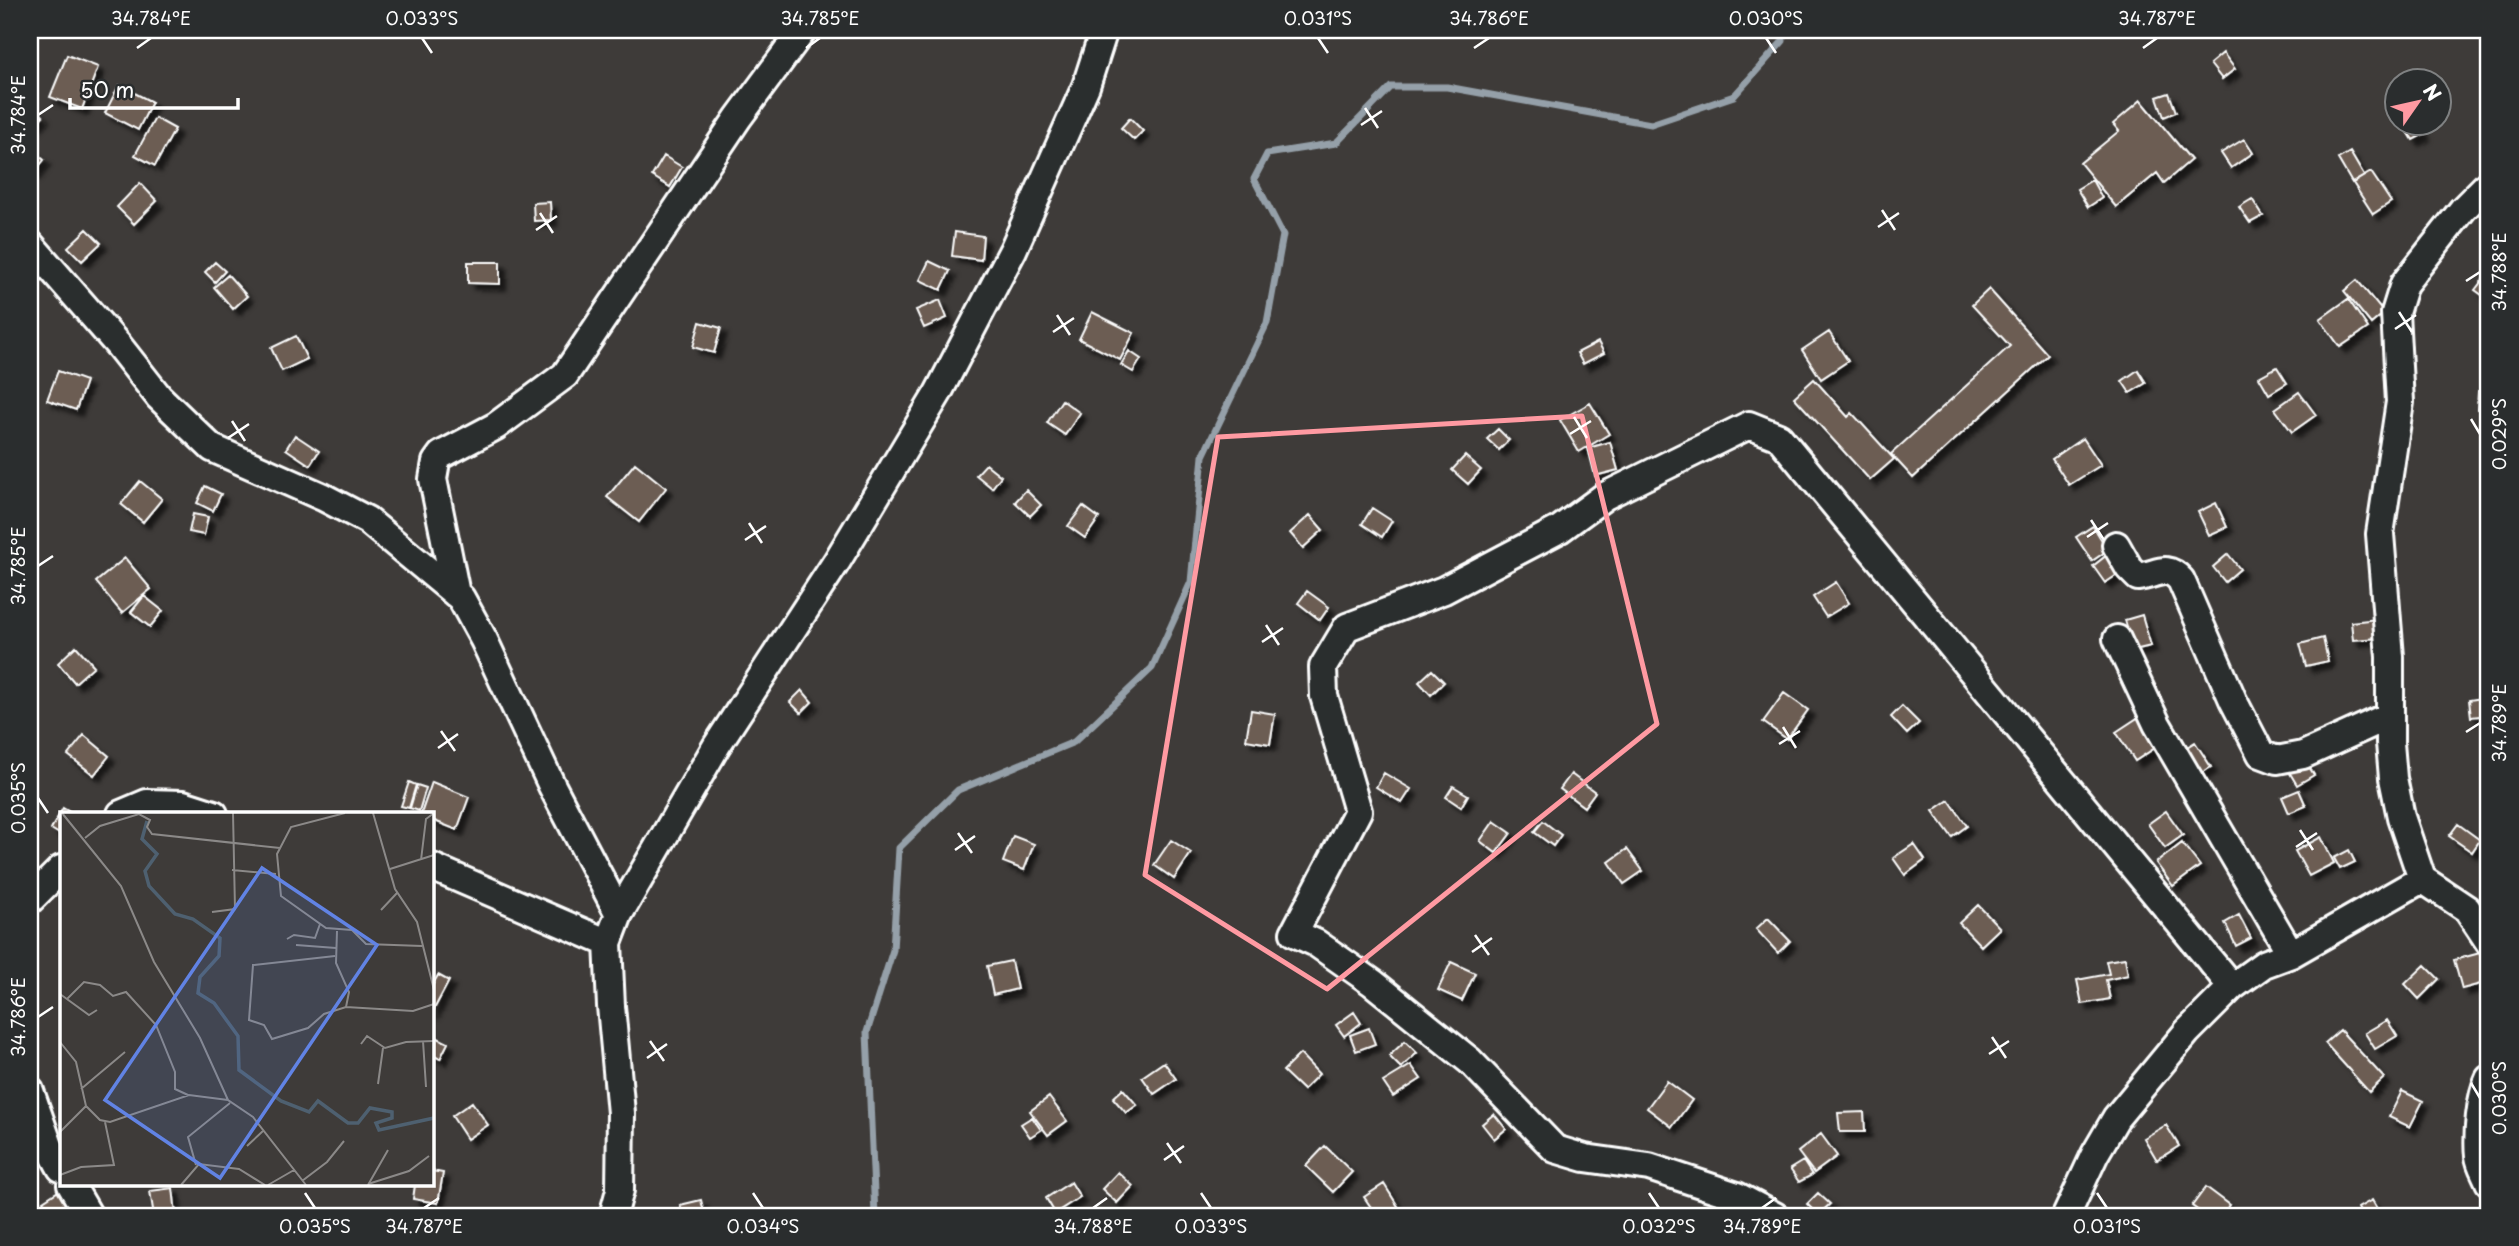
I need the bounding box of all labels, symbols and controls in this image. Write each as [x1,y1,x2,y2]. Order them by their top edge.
text: 34.784°E [111,4,191,31]
text: 0.033°S [386,4,458,31]
text: 34.785°E [780,4,860,31]
text: 0.031°S [1284,4,1352,31]
text: 34.786°E [1449,4,1529,31]
text: 0.030°S [1729,4,1803,31]
text: 34.787°E [2118,4,2196,31]
scale bar [70,66,238,110]
north arrow [2382,66,2452,136]
text: 50 m [80,73,134,105]
text: 34.784°E [4,75,31,155]
text: N [2417,78,2449,106]
text: 34.788°E [2485,232,2512,312]
text: 0.029°S [2485,398,2512,470]
text: 34.785°E [4,526,31,606]
text: 34.789°E [2485,683,2512,763]
text: 0.035°S [4,762,31,834]
inset map [60,812,434,1186]
text: 34.786°E [4,977,31,1057]
text: 0.030°S [2485,1061,2512,1135]
text: 0.035°S [279,1212,351,1239]
text: 34.787°E [385,1212,463,1239]
text: 0.034°S [727,1212,799,1239]
text: 34.788°E [1053,1212,1133,1239]
text: 0.033°S [1175,1212,1247,1239]
text: 0.032°S [1622,1212,1696,1239]
text: 34.789°E [1722,1212,1802,1239]
text: 0.031°S [2073,1212,2141,1239]

